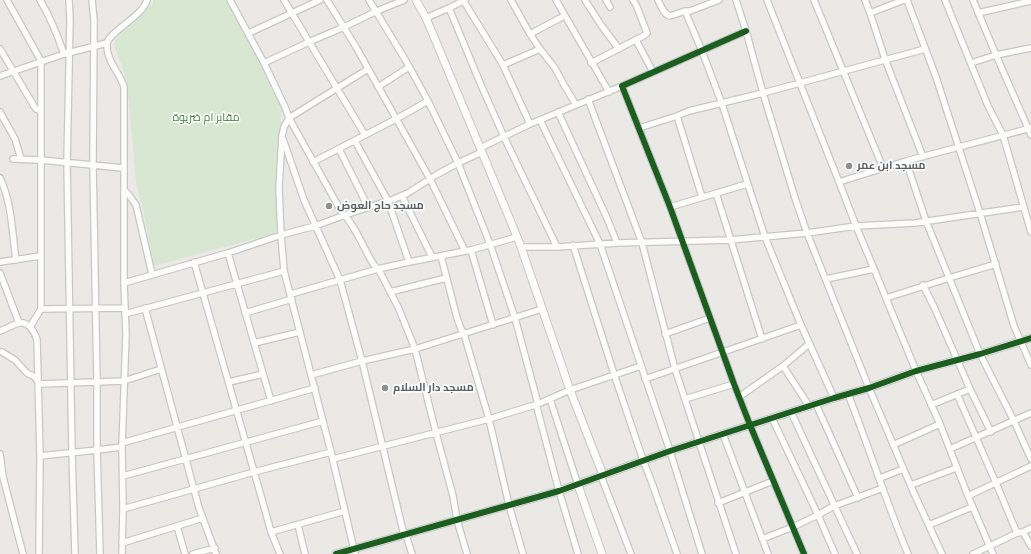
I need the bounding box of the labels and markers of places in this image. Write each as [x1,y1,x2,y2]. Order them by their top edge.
place label: مسجد ابن عمر [857,159,926,173]
marker: مسجد ابن عمر [844,161,854,171]
place label: مسجد حاج العوض [337,199,424,213]
marker: مسجد حاج العوض [324,201,334,211]
place label: مسجد دار السلام [393,381,474,395]
marker: مسجد دار السلام [380,383,390,393]

